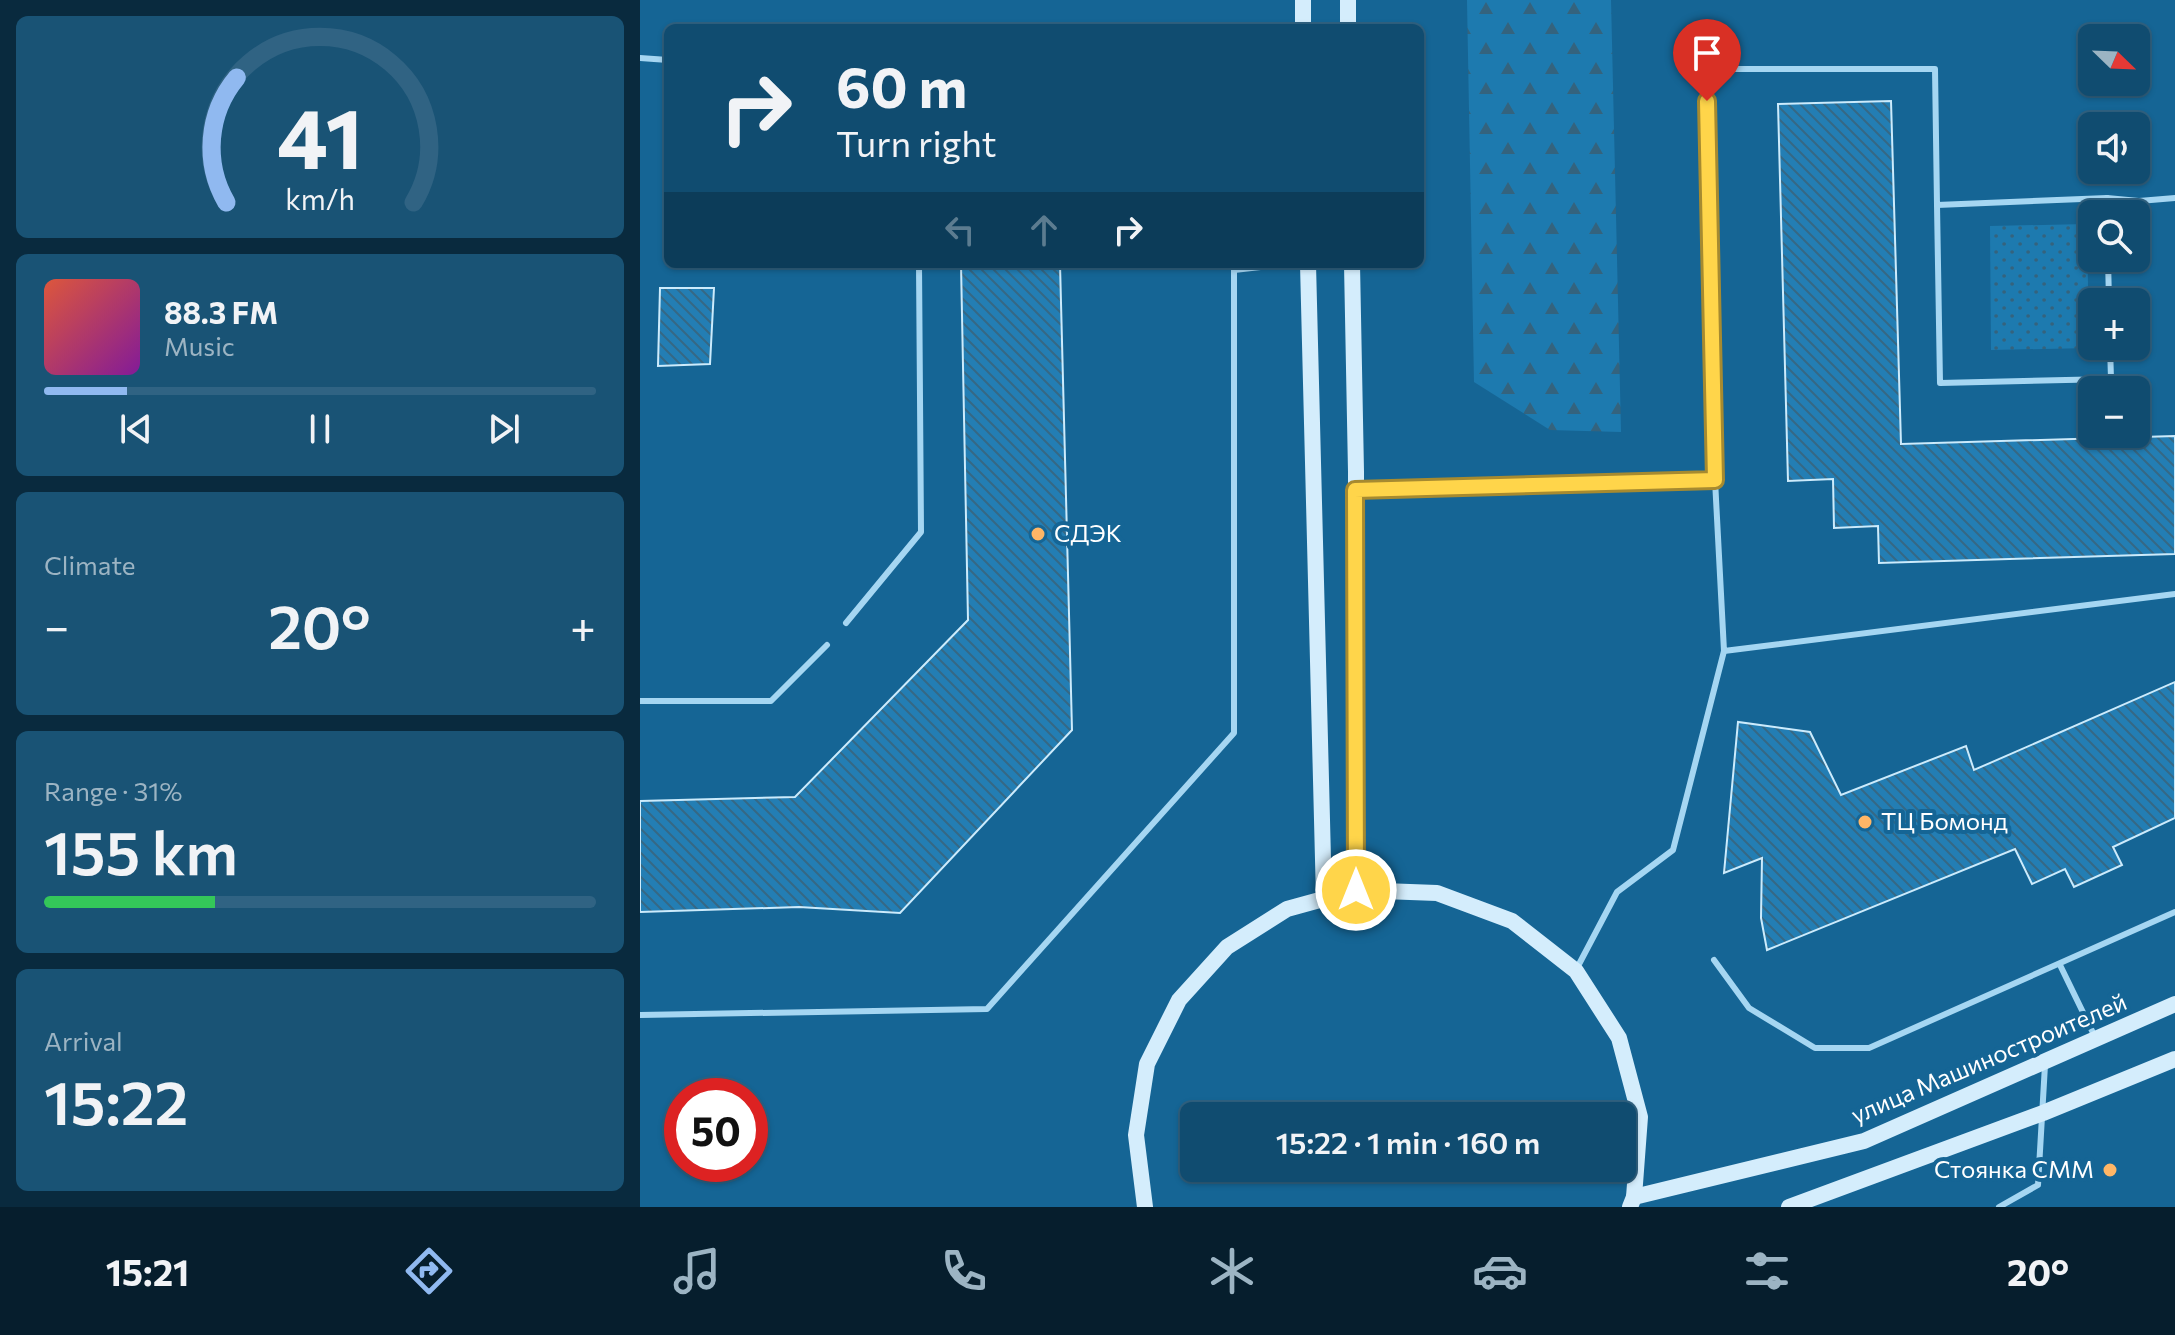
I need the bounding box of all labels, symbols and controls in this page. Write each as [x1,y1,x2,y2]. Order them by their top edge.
pin [1673,19,1741,101]
north arrow [2078,24,2150,96]
map controls [2078,24,2150,448]
icon: arrive [1685,31,1729,75]
text: 60 m [836,51,967,120]
icon: right [704,56,808,160]
text: 41 [277,84,363,186]
button: sound [2078,112,2150,184]
text: Turn right [836,120,997,164]
text: km/h [285,181,355,216]
button: search [2078,200,2150,272]
icon: left [938,208,982,252]
icon: ahead [1022,208,1066,252]
icon: right [1106,208,1150,252]
button: + [2078,288,2150,360]
text: 88.3 FM [164,293,278,330]
text: Music [164,330,235,361]
button: − [2078,376,2150,448]
icon: previous [114,407,158,451]
icon: pause [298,407,342,451]
icon: next [482,407,526,451]
place label: СДЭК [1054,518,1122,547]
marker: СДЭК [1029,525,1047,543]
text: Climate [44,549,136,580]
text: 20° [268,588,371,661]
text: − [44,598,69,652]
text: + [570,598,596,652]
text: Range · 31% [44,775,182,806]
place label: ТЦ Бомонд [1881,806,2008,835]
marker: ТЦ Бомонд [1856,813,1874,831]
text: 155 km [44,814,238,887]
position arrow [1314,848,1398,932]
street label: улица Машиностроителей [1846,986,2131,1129]
text: Arrival [44,1025,123,1056]
text: 15:22 [44,1064,188,1137]
speed limit sign: 50 [664,1078,768,1182]
text: 15:22 · 1 min · 160 m [1276,1123,1540,1160]
place label: Стоянка СММ [1934,1154,2094,1183]
marker: Стоянка СММ [2101,1161,2119,1179]
icon: directions [401,1243,457,1299]
icon: music [669,1243,725,1299]
icon: phone [936,1243,992,1299]
icon: climate [1204,1243,1260,1299]
icon: car [1472,1243,1528,1299]
icon: filters [1739,1243,1795,1299]
text: 15:21 [106,1249,189,1293]
text: 20° [2007,1249,2069,1293]

